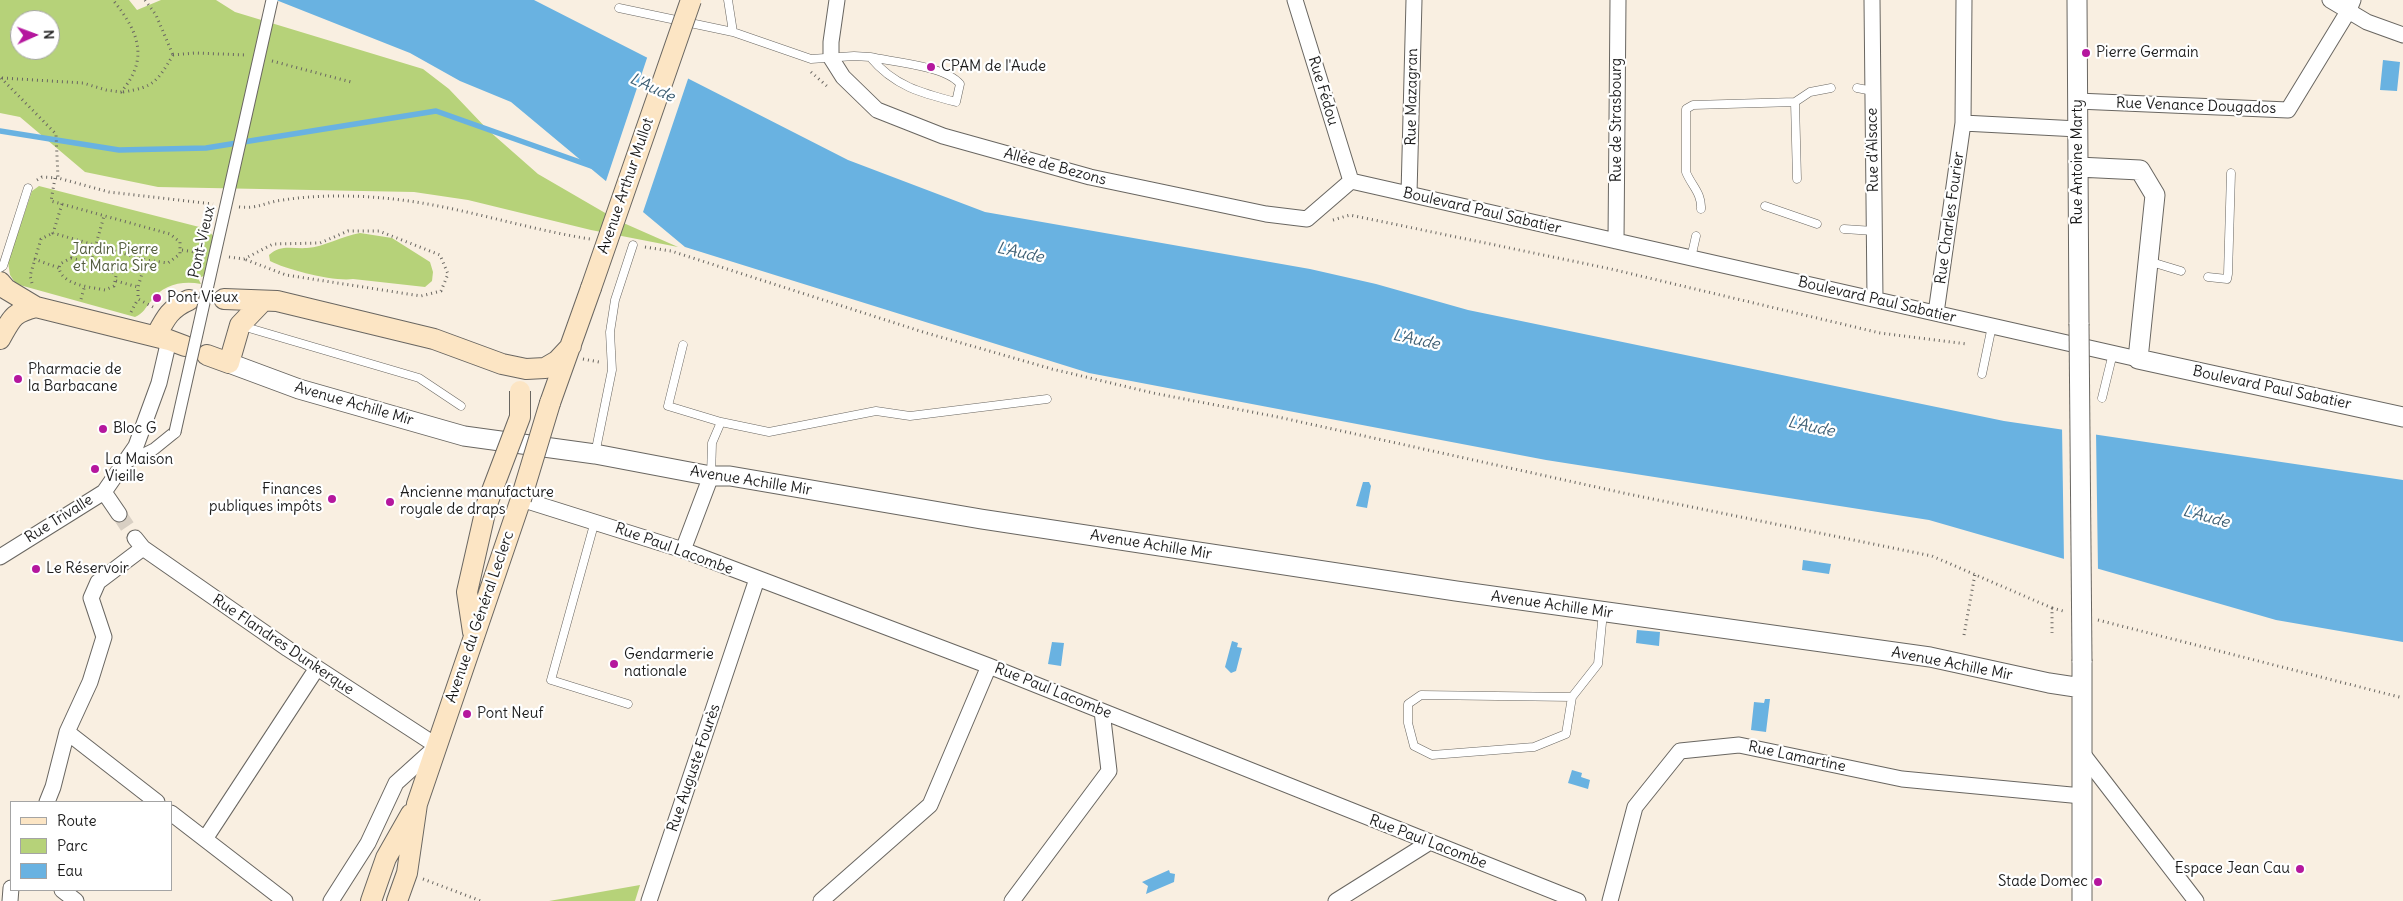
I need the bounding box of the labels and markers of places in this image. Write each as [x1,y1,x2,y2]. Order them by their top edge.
place label: Pierre Germain [2096,44,2199,62]
marker: Pierre Germain [2080,47,2092,59]
place label: CPAM de l'Aude [941,58,1046,76]
marker: CPAM de l'Aude [925,61,937,73]
place label: Pont Vieux [167,289,238,307]
marker: Pont Vieux [151,292,163,304]
place label: Pharmacie de la Barbacane [28,361,121,396]
marker: Pharmacie de la Barbacane [12,373,24,385]
place label: Bloc G [113,420,157,438]
marker: Bloc G [97,423,109,435]
place label: La Maison Vieille [105,451,173,486]
marker: La Maison Vieille [89,463,101,475]
place label: Finances publiques impôts [209,481,322,516]
place label: Ancienne manufacture royale de draps [400,484,554,519]
marker: Finances publiques impôts [326,493,338,505]
marker: Ancienne manufacture royale de draps [384,496,396,508]
place label: Le Réservoir [46,560,129,578]
marker: Le Réservoir [30,563,42,575]
place label: Gendarmerie nationale [624,646,714,681]
marker: Gendarmerie nationale [608,658,620,670]
place label: Pont Neuf [477,705,543,723]
marker: Pont Neuf [461,708,473,720]
place label: Espace Jean Cau [2175,860,2290,878]
marker: Espace Jean Cau [2294,863,2306,875]
place label: Stade Domec [1998,873,2088,891]
marker: Stade Domec [2092,876,2104,888]

